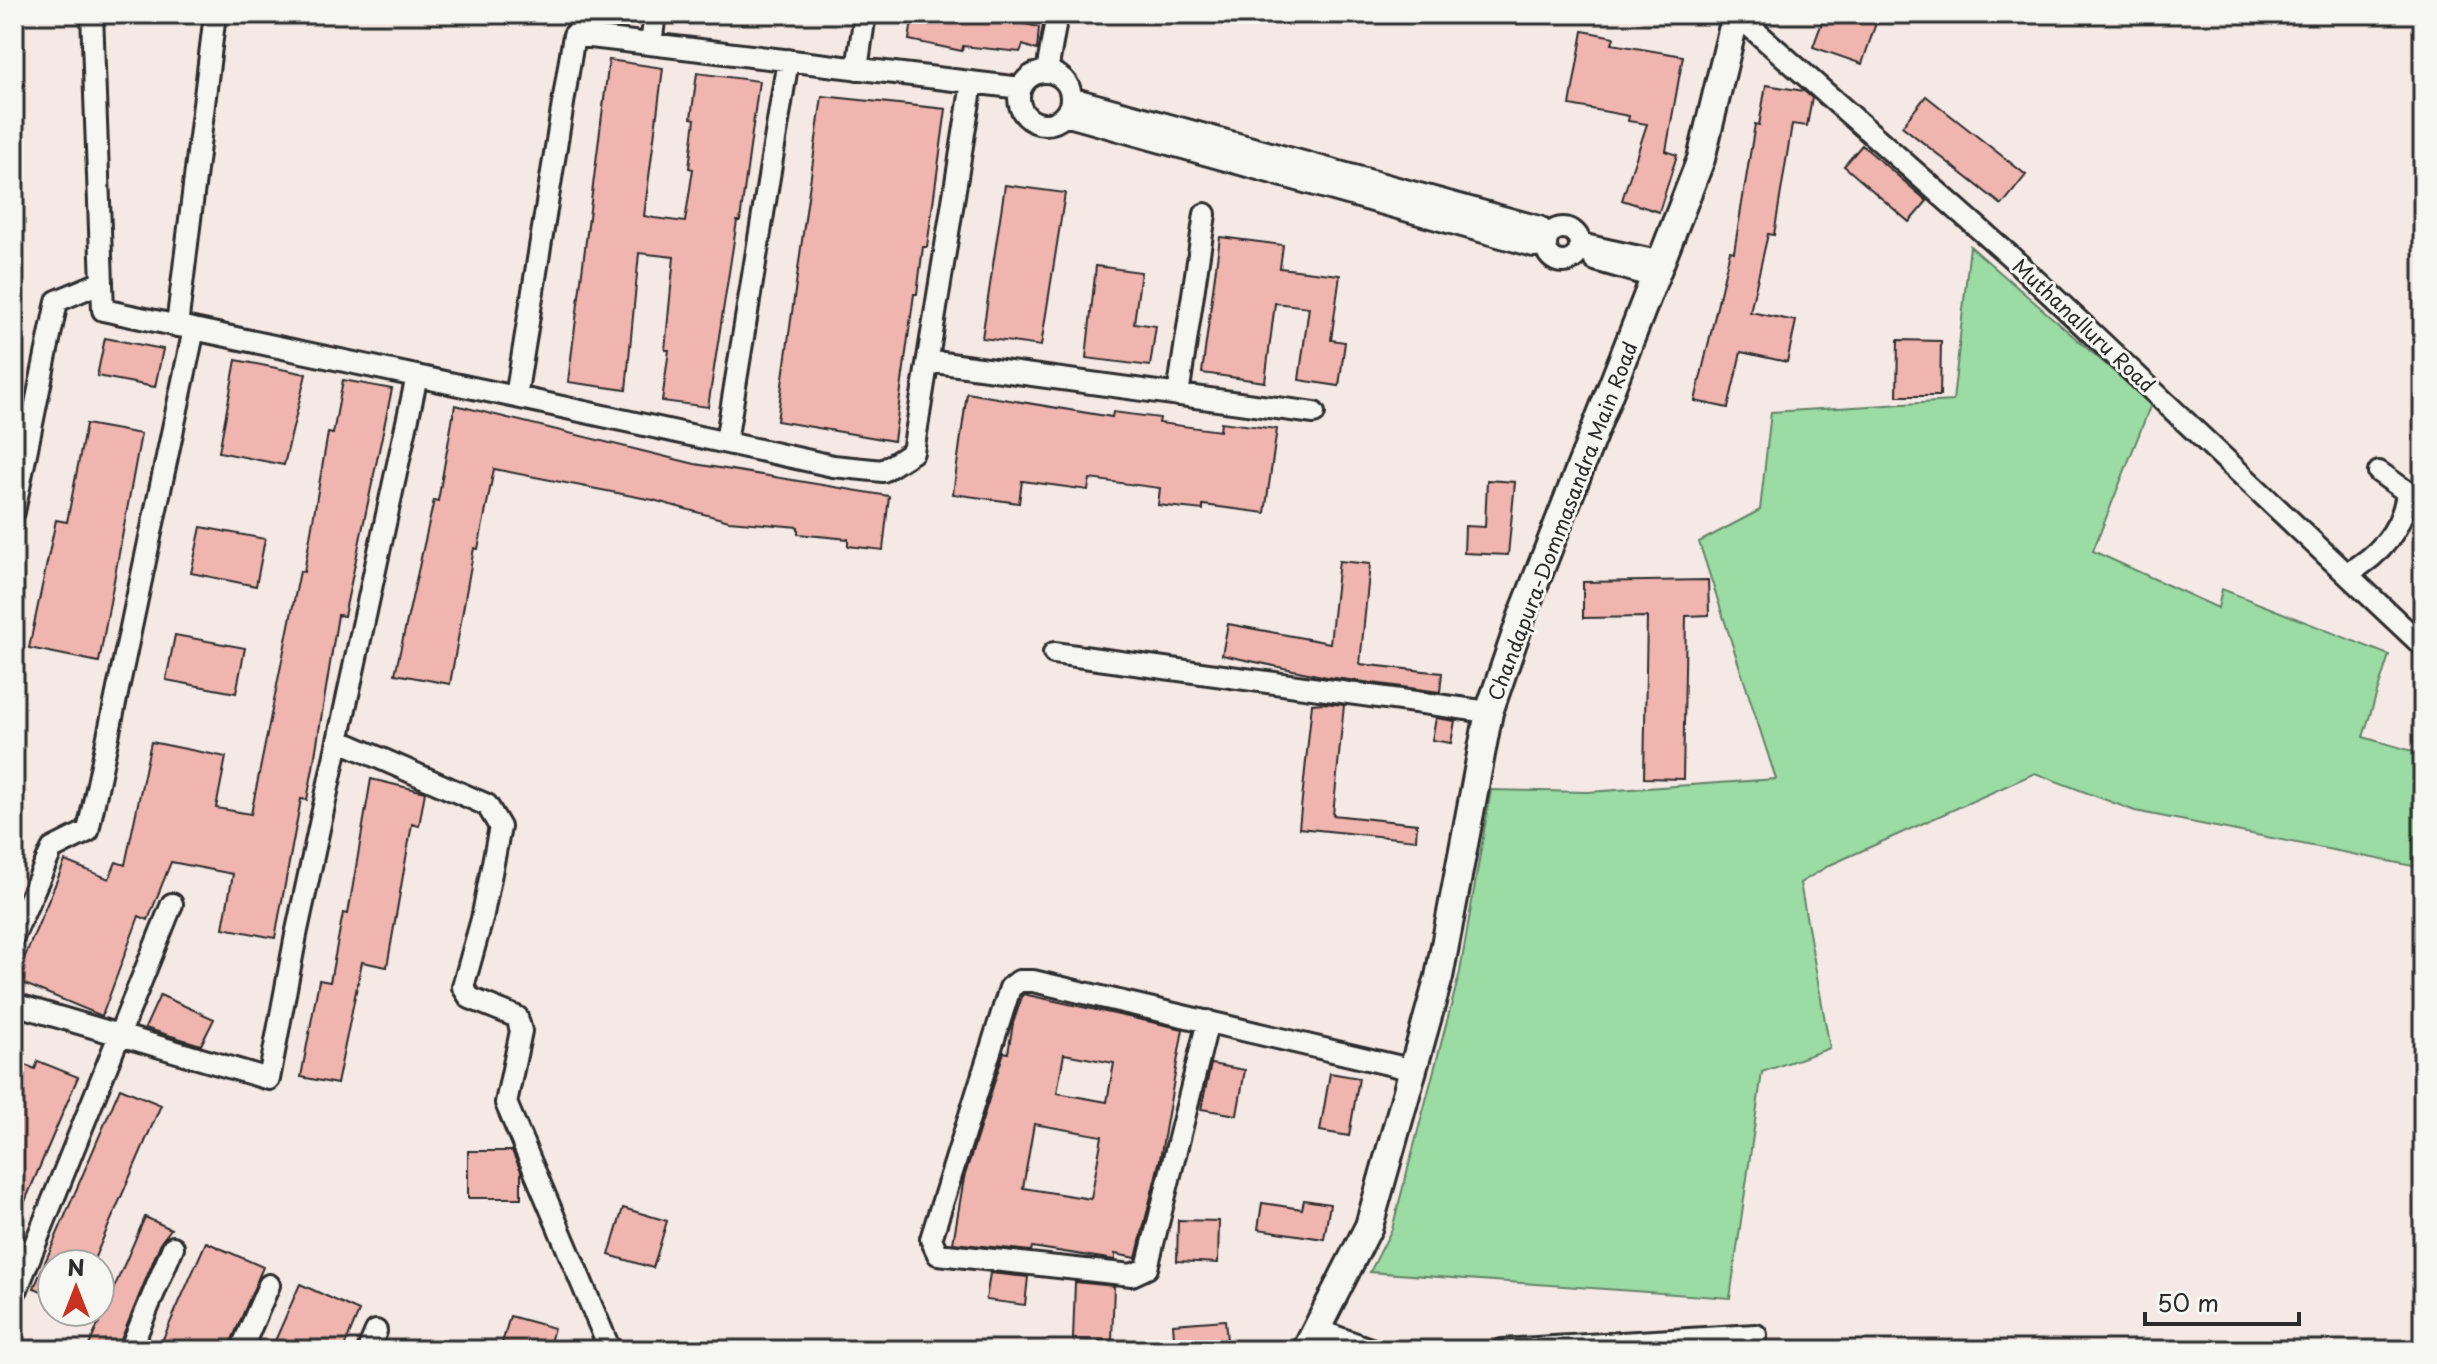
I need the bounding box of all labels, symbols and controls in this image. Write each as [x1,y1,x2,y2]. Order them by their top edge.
street label: Muthanalluru Road [2006,251,2162,399]
street label: Chandapura-Dommasandra Main Road [1479,337,1645,705]
north arrow [36,1248,116,1328]
text: N [67,1250,85,1283]
scale bar [2145,1276,2299,1326]
text: 50 m [2157,1284,2219,1320]

